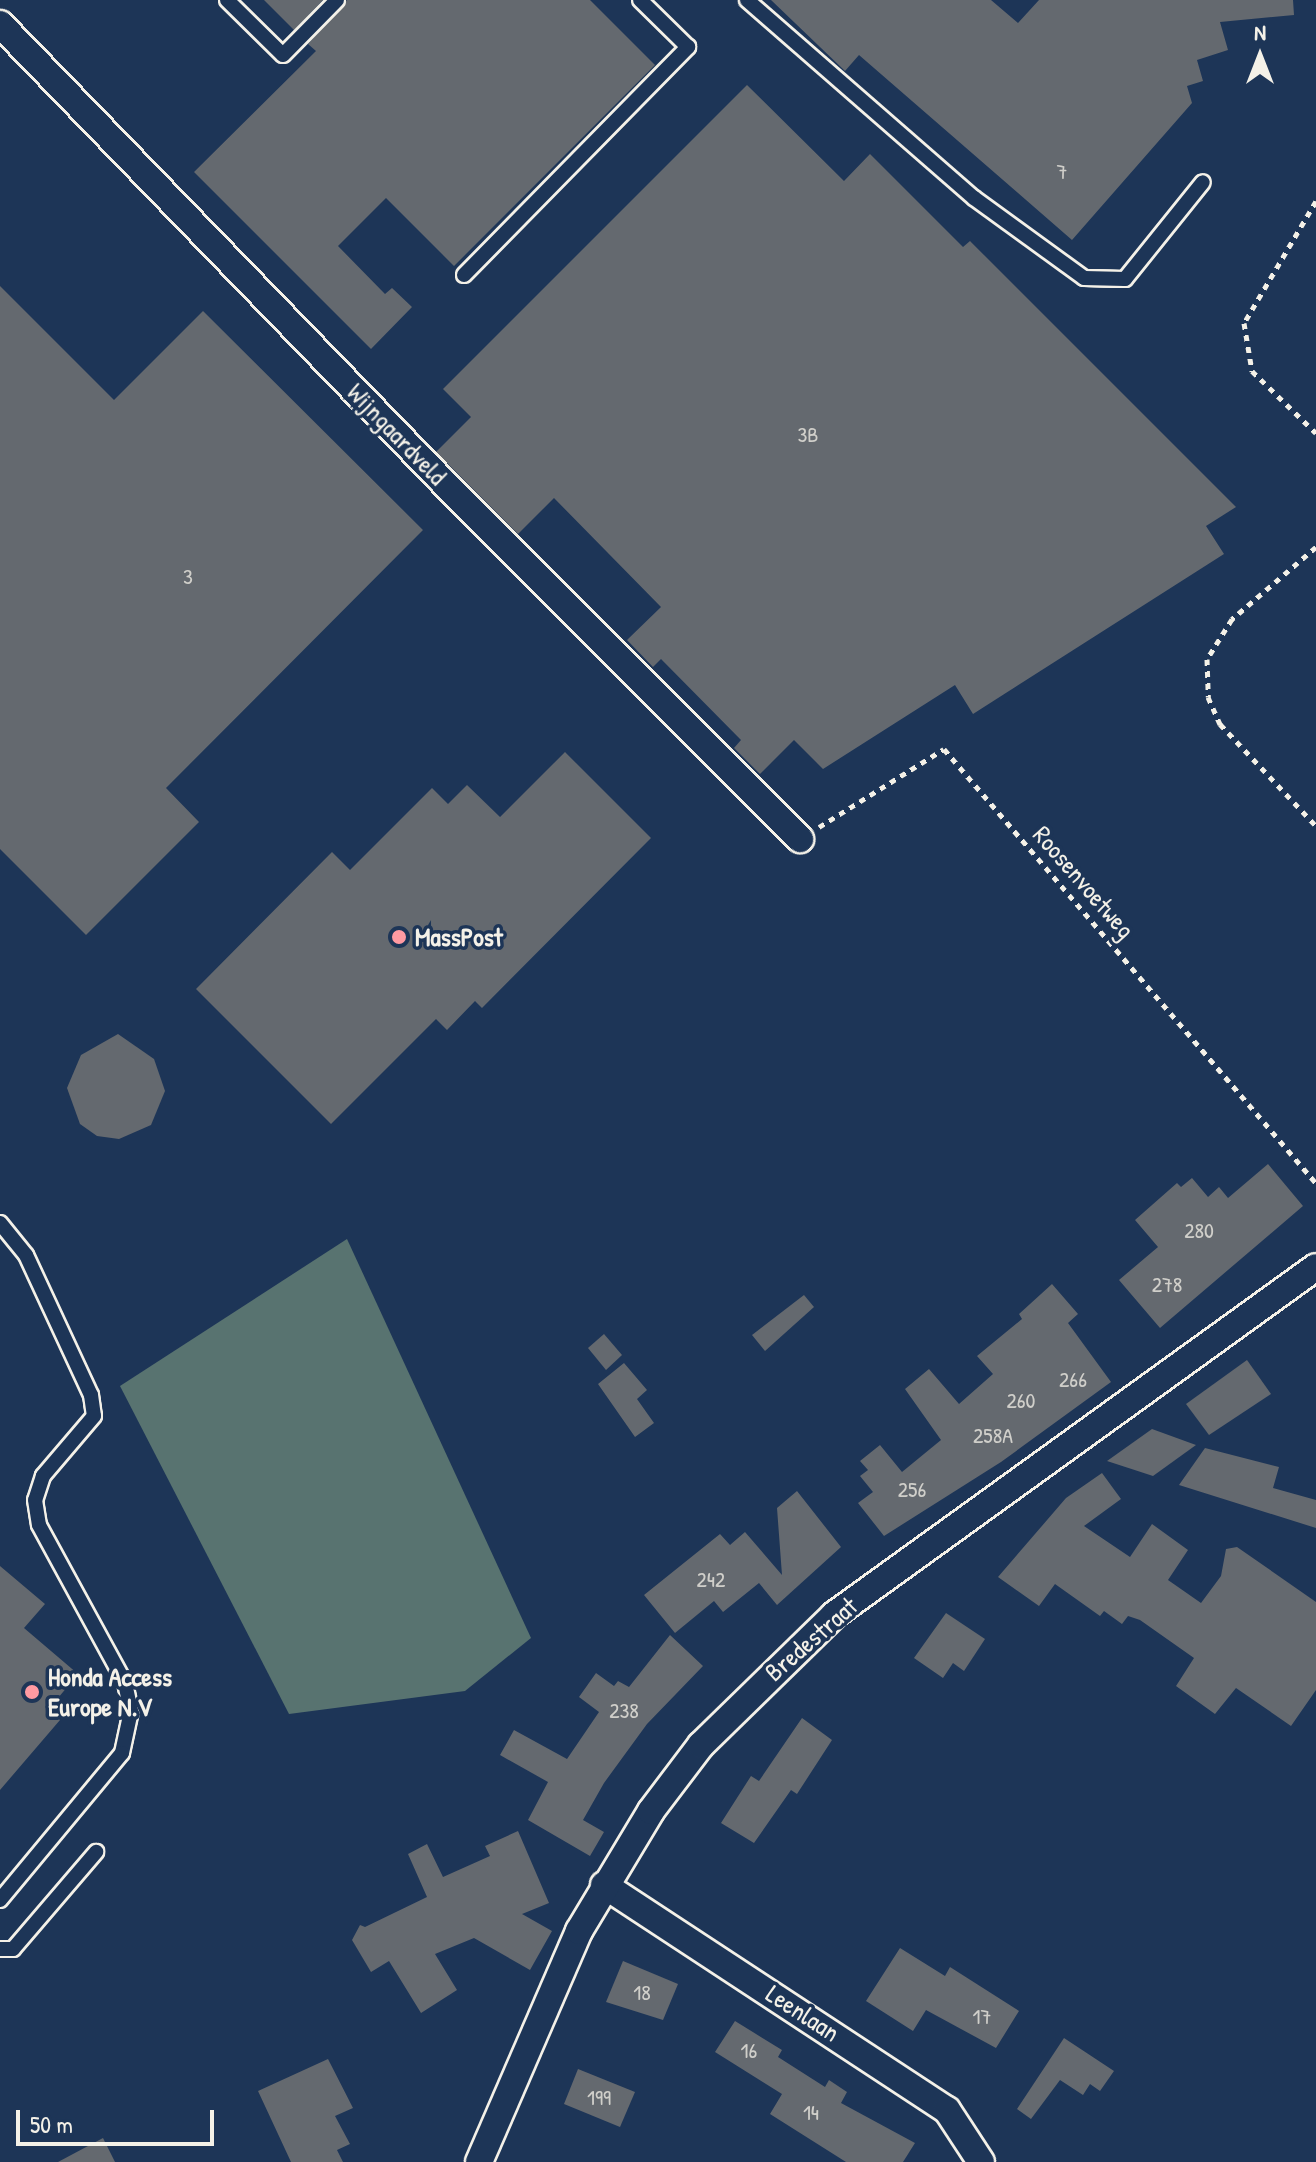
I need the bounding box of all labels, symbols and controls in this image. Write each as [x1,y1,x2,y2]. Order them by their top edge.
north arrow [1220,16,1300,96]
text: N [1254,17,1266,47]
house number: 7 [1057,159,1067,185]
street label: Wijngaardveld [341,377,453,491]
house number: 3B [797,422,819,448]
house number: 3 [183,564,193,590]
street label: Roosenvoetweg [1027,819,1141,945]
place label: MassPost [415,921,503,953]
marker: MassPost [390,928,408,946]
house number: 280 [1184,1218,1214,1244]
house number: 278 [1152,1272,1182,1298]
house number: 266 [1059,1367,1087,1393]
house number: 260 [1007,1388,1035,1414]
house number: 258A [973,1423,1013,1449]
house number: 256 [898,1477,926,1503]
house number: 242 [697,1567,725,1593]
street label: Bredestraat [758,1590,864,1688]
place label: Honda Access Europe N.V [48,1661,172,1722]
marker: Honda Access Europe N.V [23,1683,41,1701]
house number: 238 [609,1698,639,1724]
street label: Leenlaan [760,1978,846,2048]
house number: 18 [633,1980,651,2006]
house number: 17 [973,2004,991,2030]
house number: 16 [741,2038,757,2064]
house number: 199 [587,2085,611,2111]
scale bar [20,2094,218,2144]
house number: 14 [803,2100,819,2126]
text: 50 m [30,2108,73,2140]

